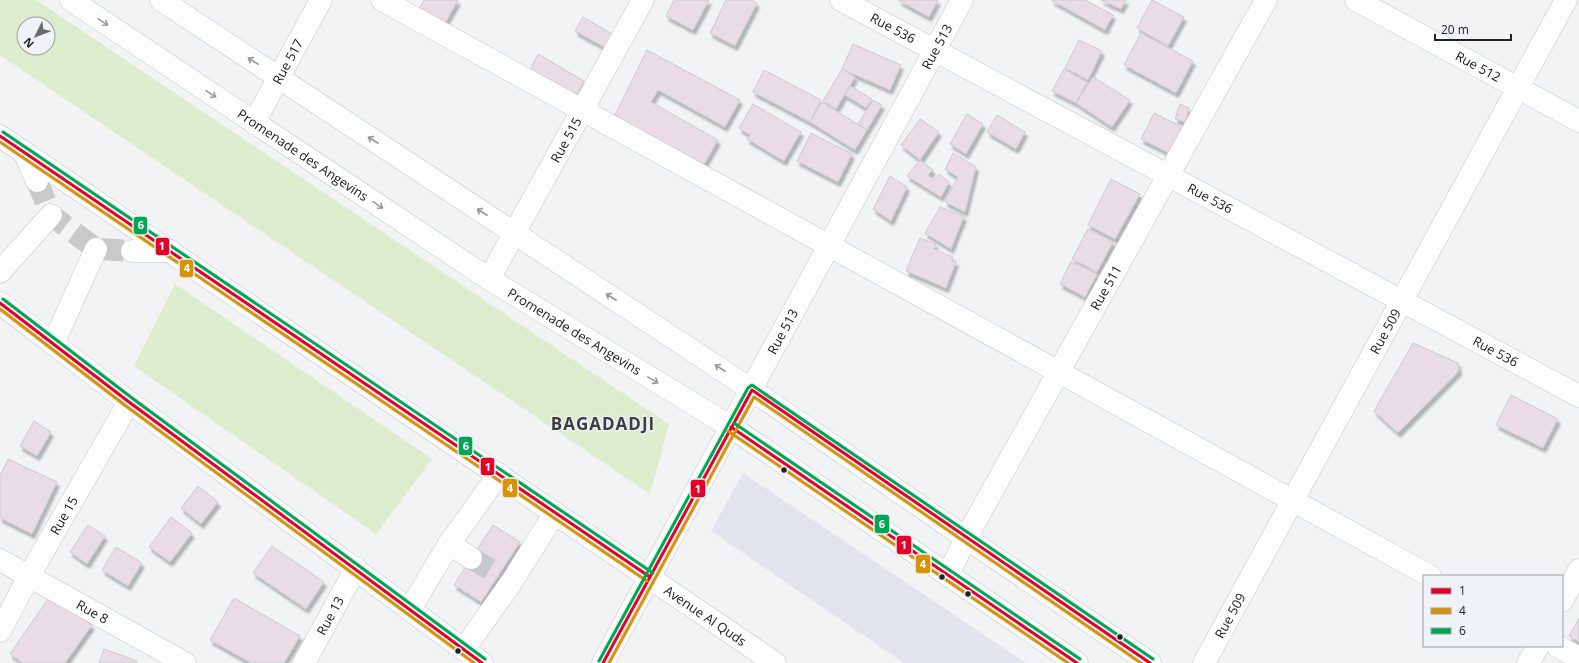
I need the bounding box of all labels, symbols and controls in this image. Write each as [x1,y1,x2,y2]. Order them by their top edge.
street label: Rue 536 [867,8,919,47]
north arrow [16,16,56,56]
scale bar [1435,16,1511,42]
one-way arrow [98,18,109,26]
street label: Rue 513 [917,21,956,72]
text: 20 m [1441,21,1469,38]
text: N [20,35,37,52]
street label: Rue 517 [268,36,307,87]
street label: Rue 512 [1452,47,1504,86]
one-way arrow [248,57,259,65]
one-way arrow [205,90,216,98]
street label: Promenade des Angevins [234,105,372,205]
street label: Rue 515 [546,114,586,166]
one-way arrow [368,136,379,144]
street label: Rue 536 [1184,179,1236,218]
one-way arrow [372,201,383,209]
one-way arrow [476,208,487,216]
line badge: 6 [133,216,148,235]
text: 6 [138,217,144,232]
line badge: 1 [155,237,170,256]
text: 1 [159,238,165,253]
line badge: 4 [179,259,194,278]
text: 4 [184,260,191,275]
street label: Rue 511 [1086,262,1126,313]
street label: Promenade des Angevins [504,284,645,379]
one-way arrow [606,293,617,301]
street label: Rue 509 [1365,305,1405,357]
street label: Rue 513 [763,306,802,357]
street label: Rue 536 [1470,332,1522,371]
one-way arrow [714,364,725,372]
one-way arrow [647,376,658,384]
district label: BAGADADJI [551,412,655,435]
line badge: 6 [458,436,473,456]
text: 6 [463,438,469,453]
line badge: 1 [480,457,495,476]
text: 1 [485,459,491,474]
unlabelled marker [779,465,789,475]
line badge: 4 [502,478,518,498]
line badge: 1 [690,479,706,498]
text: 4 [507,480,514,495]
text: 1 [695,481,701,496]
street label: Rue 15 [46,493,82,538]
line badge: 6 [874,514,890,534]
text: 6 [879,516,885,531]
line badge: 1 [896,535,912,555]
text: 1 [901,537,907,552]
line badge: 4 [915,554,931,574]
text: 4 [920,556,927,571]
unlabelled marker [937,572,947,582]
legend [1423,575,1563,647]
street label: Avenue Al Quds [661,581,750,650]
text: 1 [1459,582,1466,599]
unlabelled marker [963,589,973,599]
street label: Rue 509 [1210,590,1250,641]
street label: Rue 13 [312,593,348,638]
street label: Rue 8 [73,595,112,628]
text: 4 [1459,602,1466,619]
text: 6 [1459,622,1466,639]
unlabelled marker [1115,632,1125,642]
unlabelled marker [453,646,463,656]

